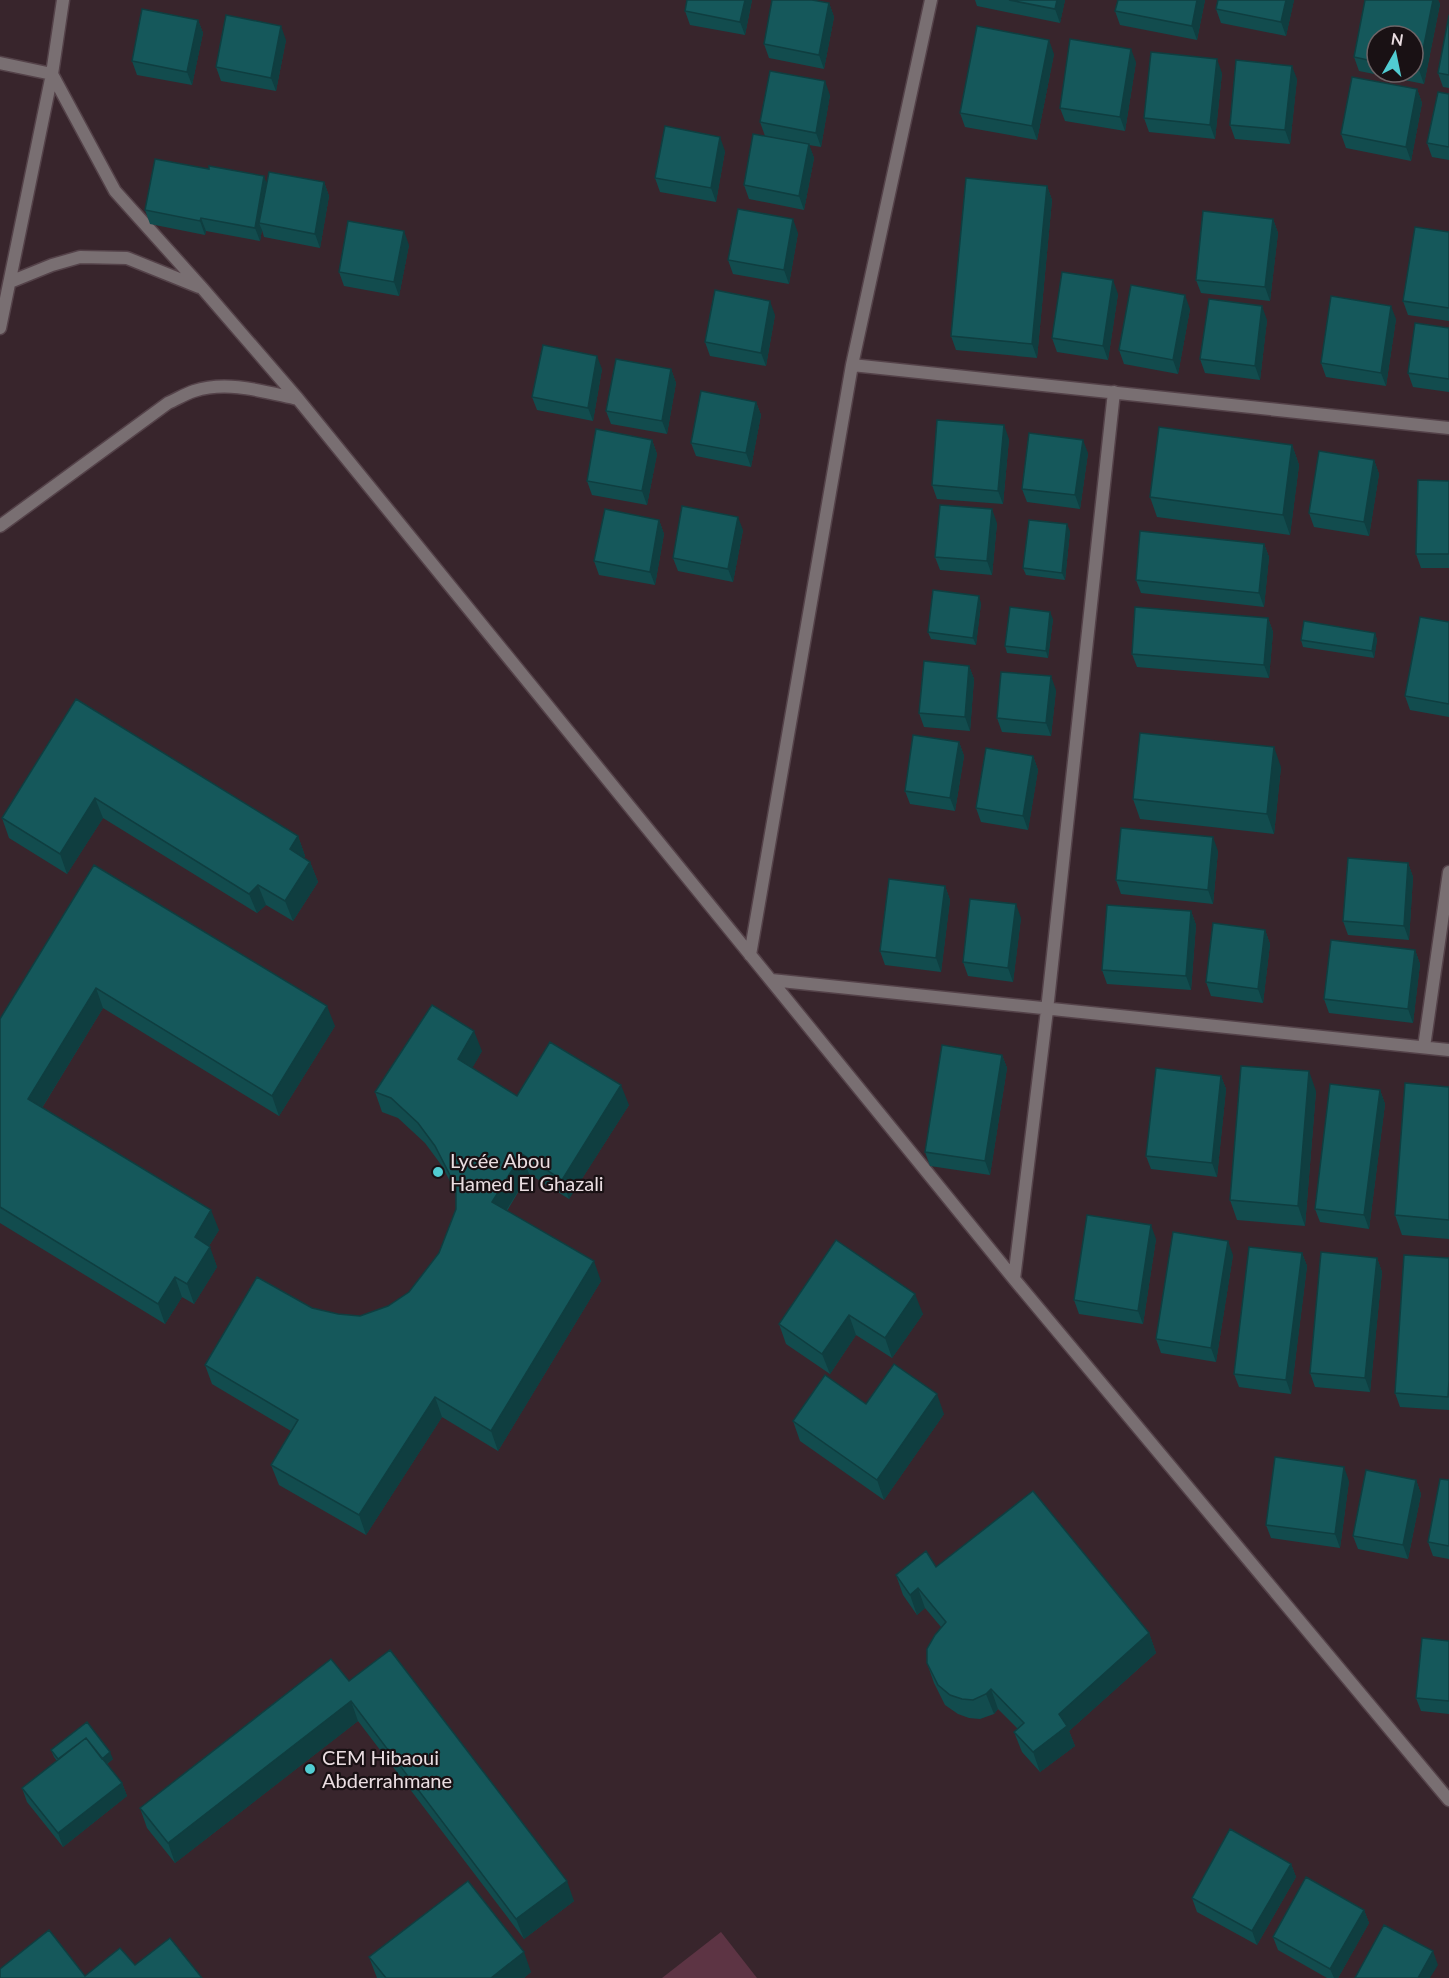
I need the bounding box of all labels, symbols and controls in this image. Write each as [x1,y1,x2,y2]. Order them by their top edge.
north arrow [1365,24,1425,84]
text: N [1390,28,1405,49]
place label: Lycée Abou Hamed El Ghazali [450,1148,604,1195]
marker: Lycée Abou Hamed El Ghazali [431,1165,445,1179]
place label: CEM Hibaoui Abderrahmane [322,1745,452,1792]
marker: CEM Hibaoui Abderrahmane [303,1762,317,1776]

